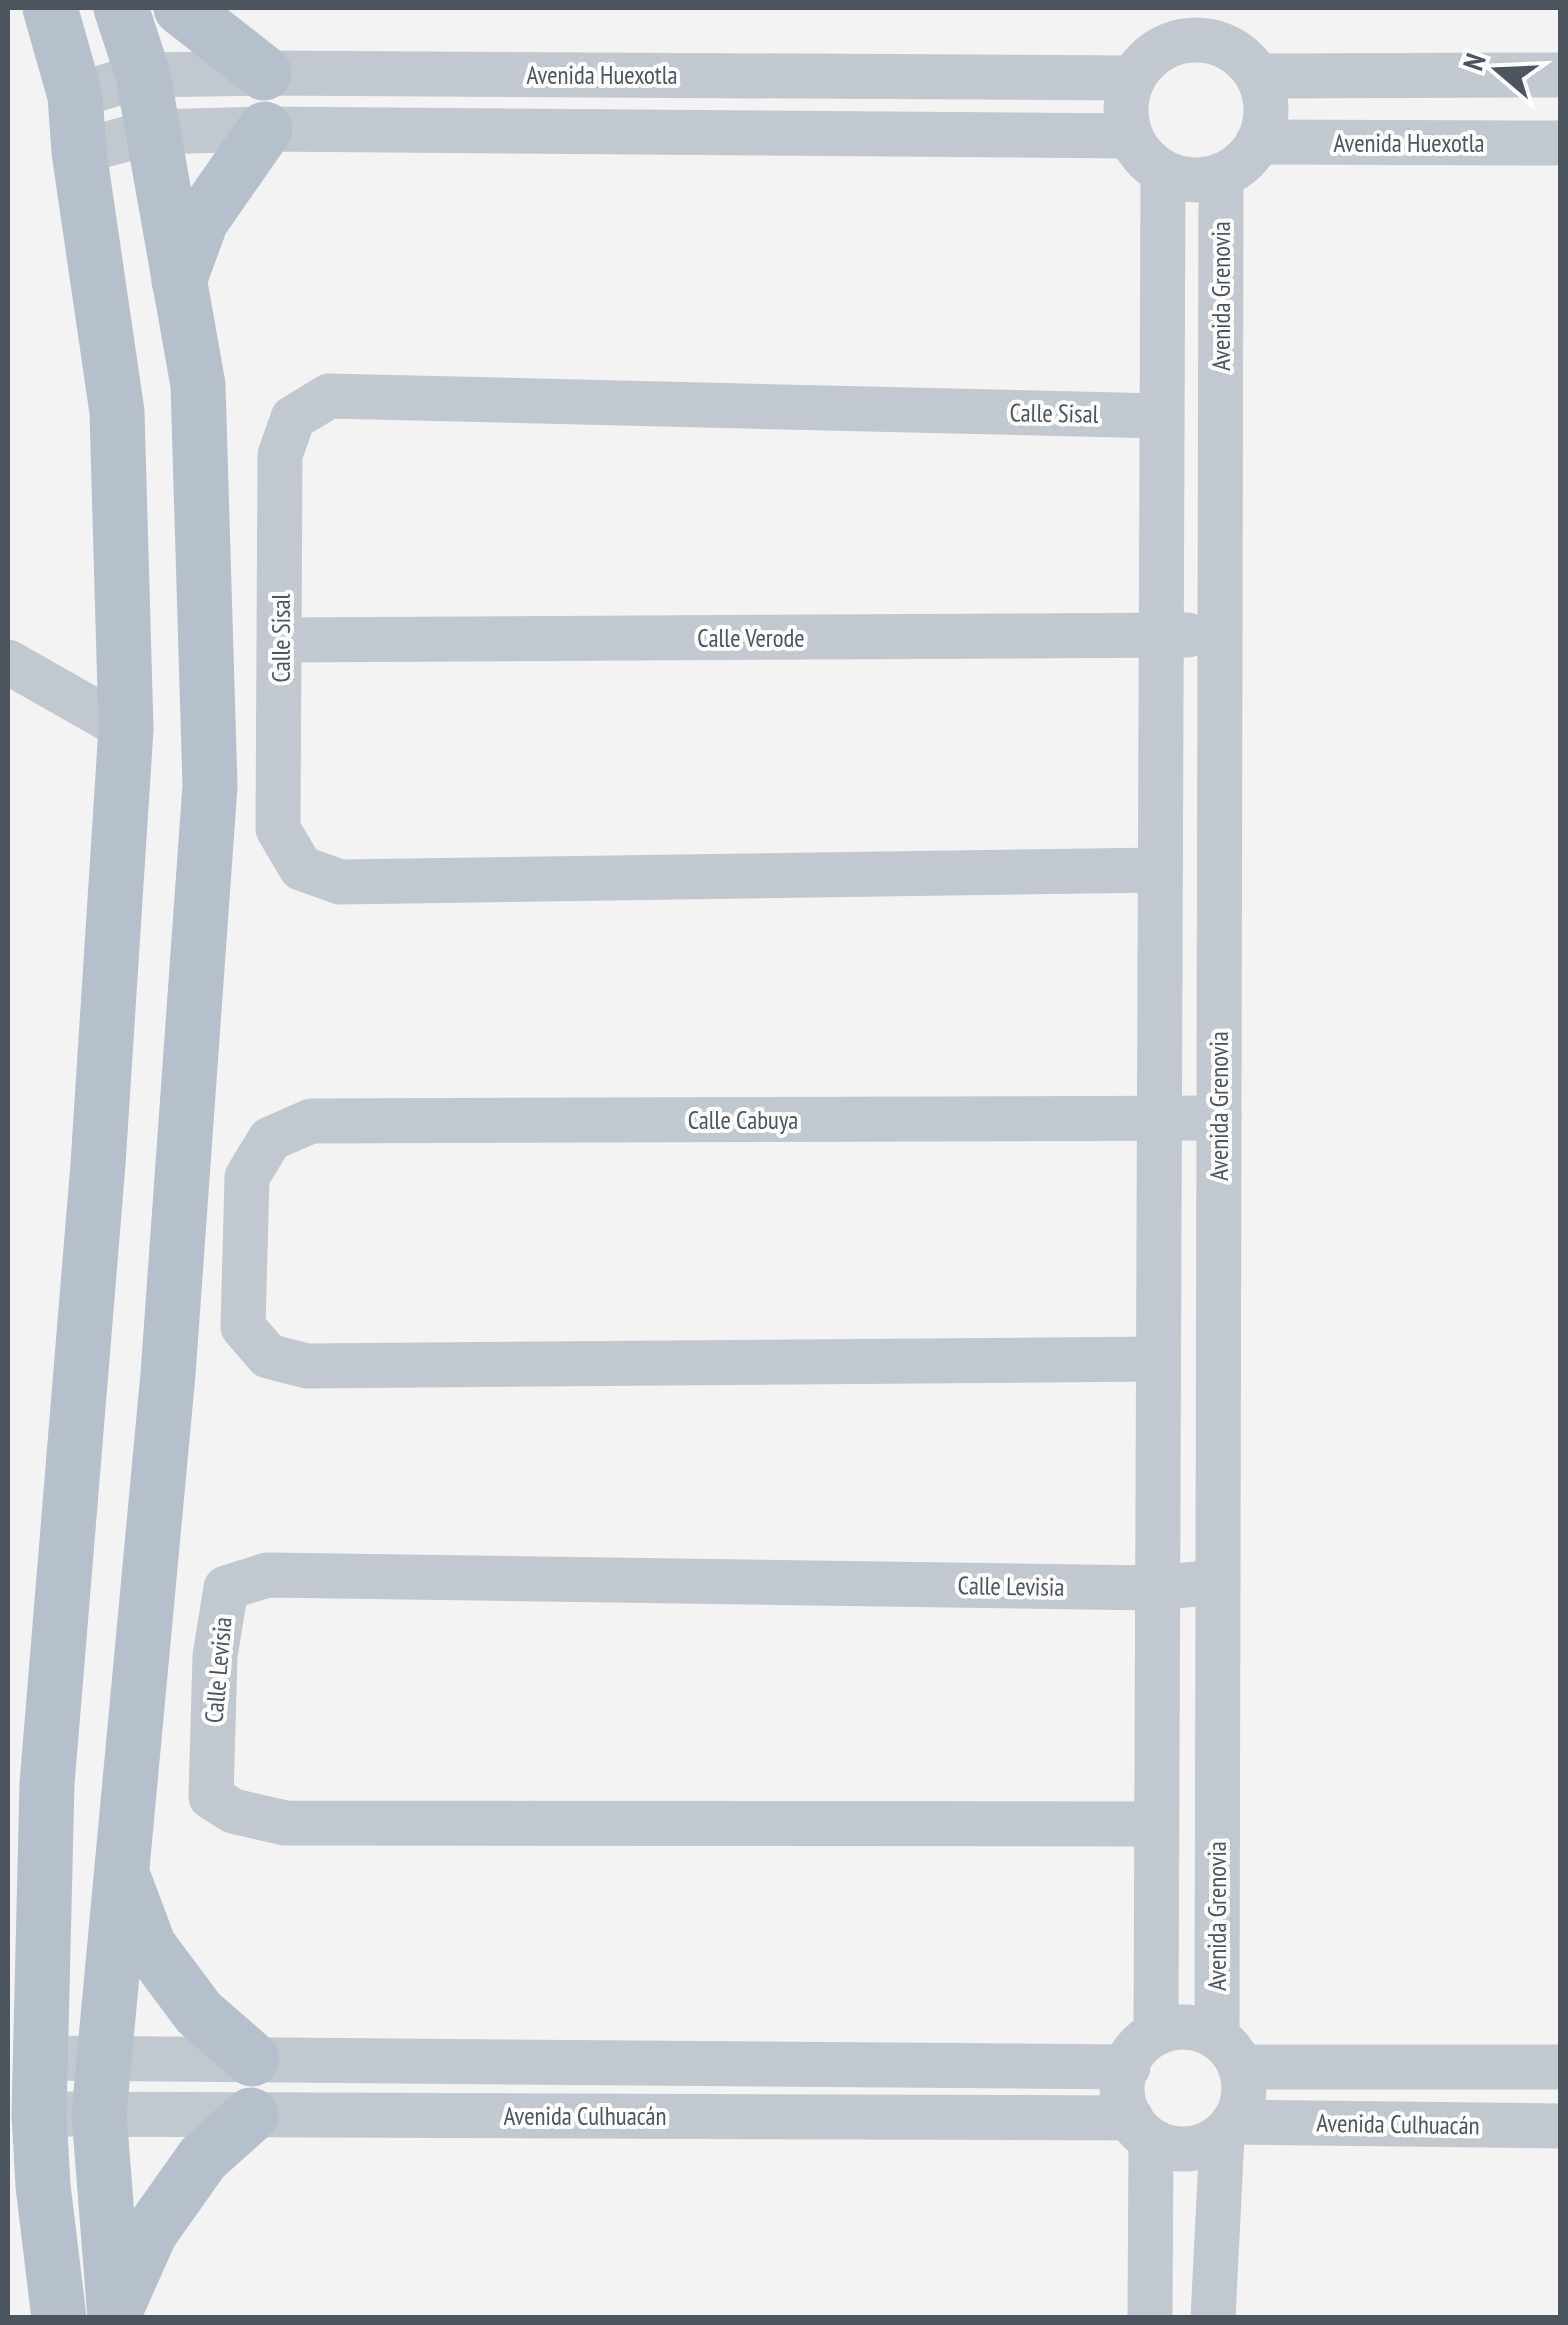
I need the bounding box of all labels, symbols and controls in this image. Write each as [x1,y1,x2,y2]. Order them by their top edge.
north arrow [1448,20,1548,120]
text: N [1454,49,1494,75]
street label: Avenida Huexotla [526,59,678,91]
street label: Avenida Huexotla [1333,127,1485,159]
street label: Avenida Grenovia [1205,221,1237,371]
street label: Calle Sisal [1009,396,1099,430]
street label: Calle Sisal [265,593,297,682]
street label: Calle Verode [697,622,805,654]
street label: Avenida Grenovia [1203,1031,1235,1181]
street label: Calle Cabuya [688,1104,798,1136]
street label: Calle Levisia [957,1569,1065,1603]
street label: Calle Levisia [197,1616,239,1724]
street label: Avenida Grenovia [1201,1841,1233,1991]
street label: Avenida Culhuacán [503,2100,667,2132]
street label: Avenida Culhuacán [1316,2107,1480,2141]

